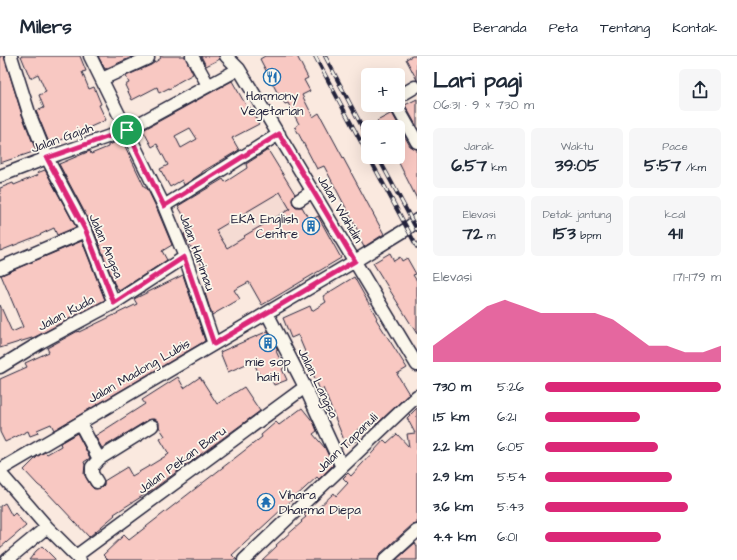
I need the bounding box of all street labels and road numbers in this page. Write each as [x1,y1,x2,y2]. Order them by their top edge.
street label: Jalan Gajah [28,118,96,158]
street label: Jalan Wahidin [313,172,368,247]
street label: Jalan Angsa [83,211,128,282]
street label: Jalan Harimau [175,211,219,293]
street label: Jalan Kuda [35,290,98,335]
street label: Jalan Madong Lubis [85,334,194,408]
street label: Jalan Langsa [292,345,343,422]
street label: Jalan Tapanuli [312,409,382,477]
street label: Jalan Pekan Baru [134,422,230,498]

